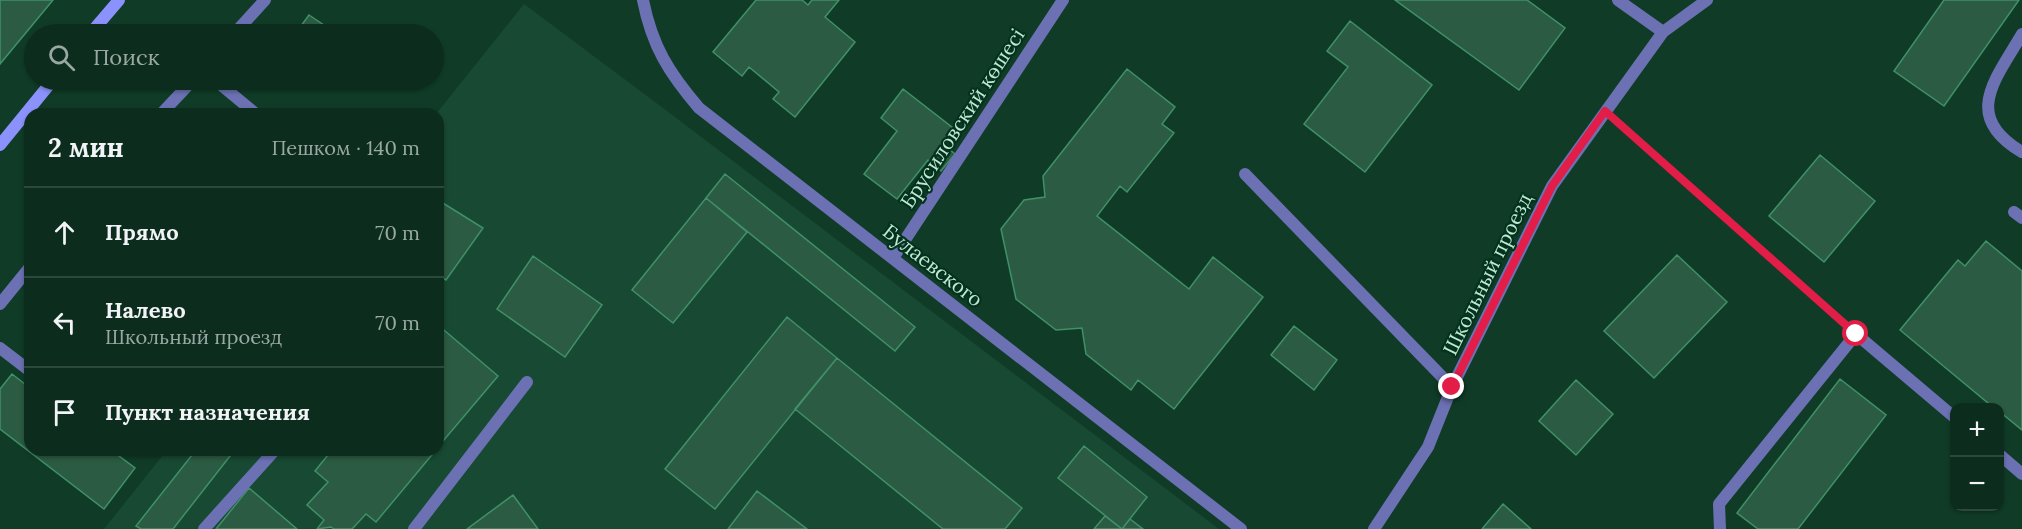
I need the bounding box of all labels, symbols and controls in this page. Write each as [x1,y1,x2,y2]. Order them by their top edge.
street label: Брусиловский көшесі [895,23,1029,213]
search box [24,24,444,90]
icon: search [45,41,78,74]
text: Поиск [93,43,159,71]
text: 2 мин [48,131,124,164]
text: Пешком · 140 m [272,135,420,160]
street label: Школьный проезд [1437,189,1537,359]
icon: ahead [48,216,81,249]
text: Прямо [105,218,179,246]
street label: Булаевского [878,218,988,312]
text: 70 m [375,220,420,245]
text: Налево [105,296,186,324]
icon: left [48,306,81,339]
text: 70 m [375,310,420,335]
route start [1842,320,1868,346]
text: Школьный проезд [105,324,282,349]
route end [1438,373,1464,399]
icon: arrive [48,396,81,429]
text: Пункт назначения [105,398,310,426]
map controls [1950,403,2004,511]
button: + [1950,403,2004,457]
button: − [1950,457,2004,511]

